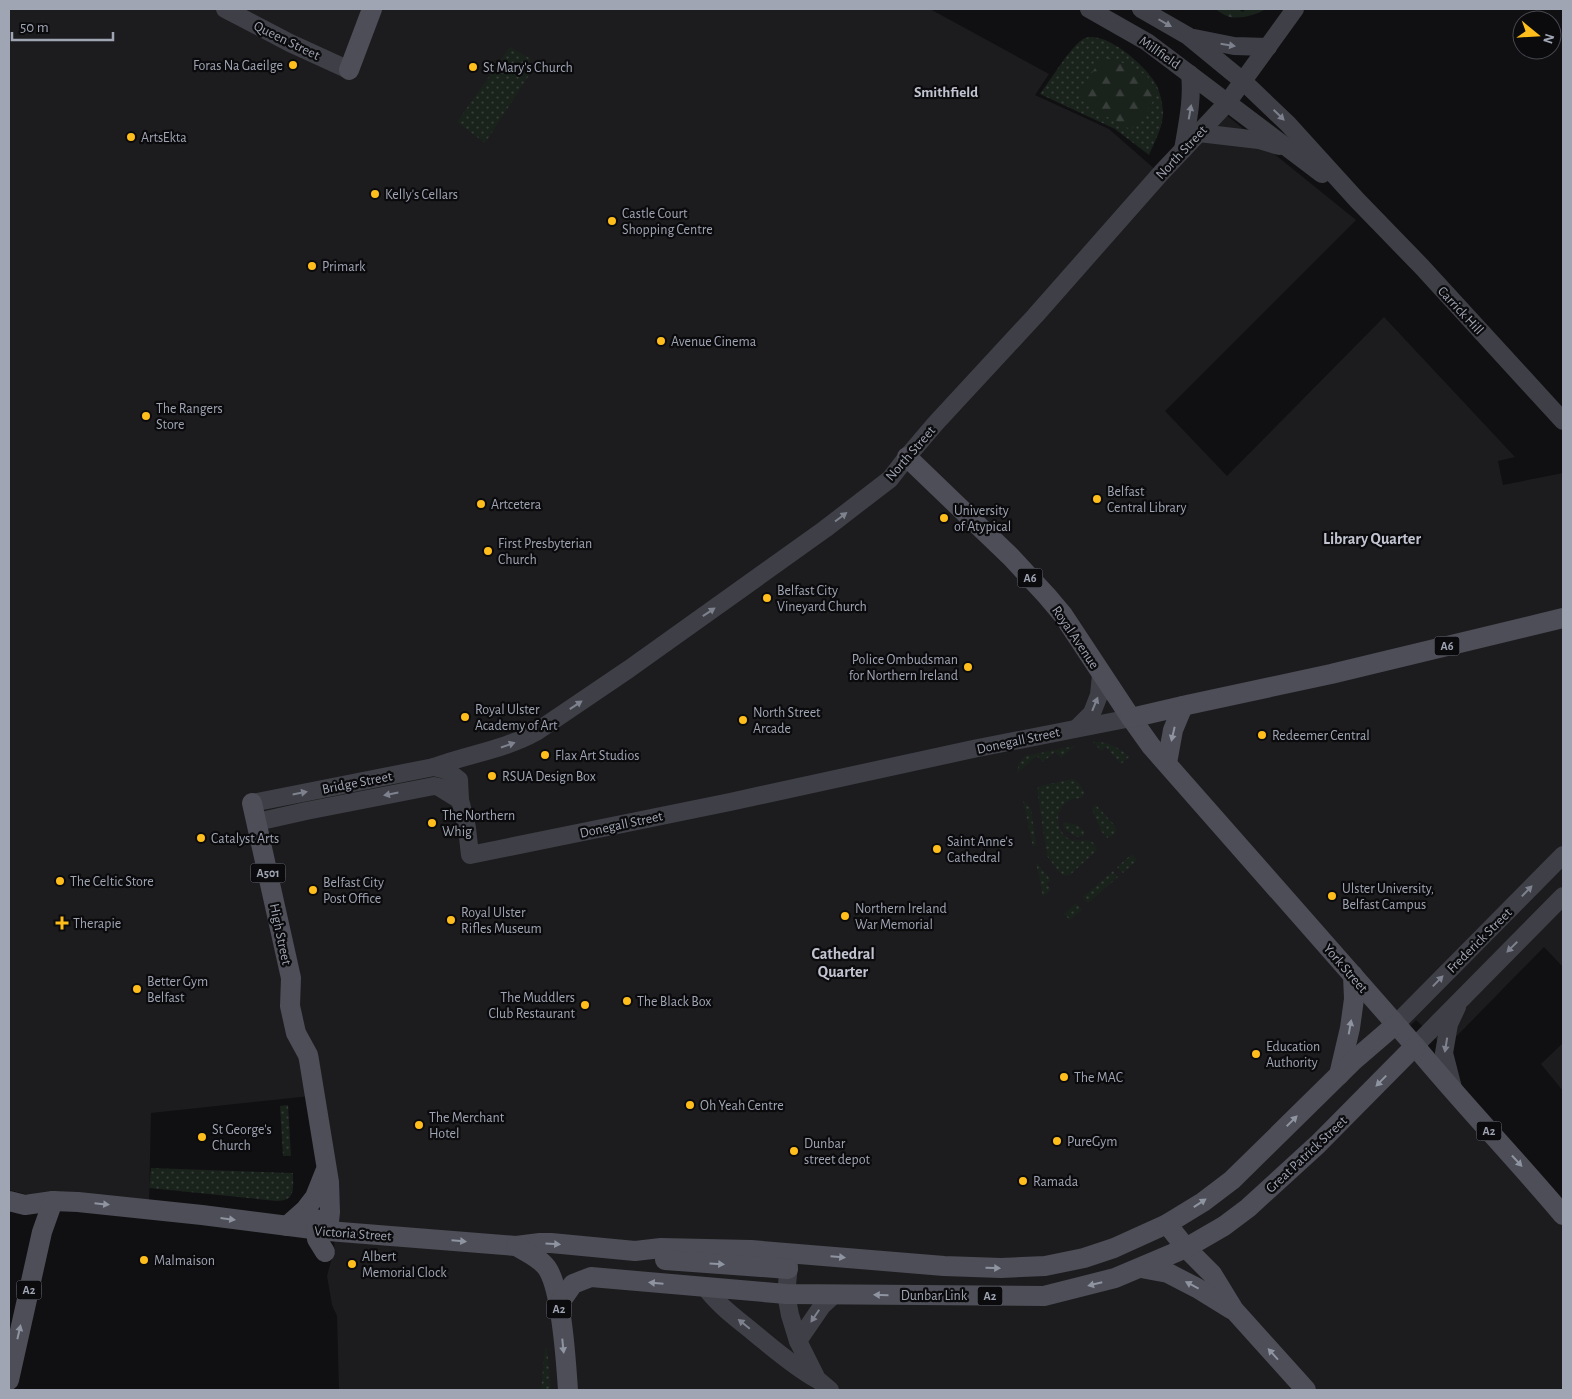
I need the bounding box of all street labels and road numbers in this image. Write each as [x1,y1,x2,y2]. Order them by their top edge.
street label: Queen Street [251,19,322,63]
street label: Millfield [1136,34,1182,72]
street label: North Street [1154,123,1210,182]
street label: Carrick Hill [1435,284,1486,337]
street label: North Street [883,423,939,484]
road number: A6 [1018,568,1042,588]
street label: Royal Avenue [1049,603,1101,672]
road number: A6 [1434,636,1460,656]
street label: Donegall Street [975,725,1062,757]
street label: Bridge Street [321,769,394,797]
street label: Donegall Street [578,809,665,841]
road number: A501 [250,864,286,882]
street label: High Street [267,902,293,967]
street label: Frederick Street [1445,905,1515,976]
street label: York Street [1320,942,1370,996]
street label: Great Patrick Street [1263,1113,1350,1196]
road number: A2 [1476,1122,1502,1140]
street label: Victoria Street [314,1224,393,1244]
road number: A2 [16,1280,42,1300]
road number: A2 [978,1286,1002,1305]
street label: Dunbar Link [901,1289,968,1303]
road number: A2 [546,1300,572,1318]

